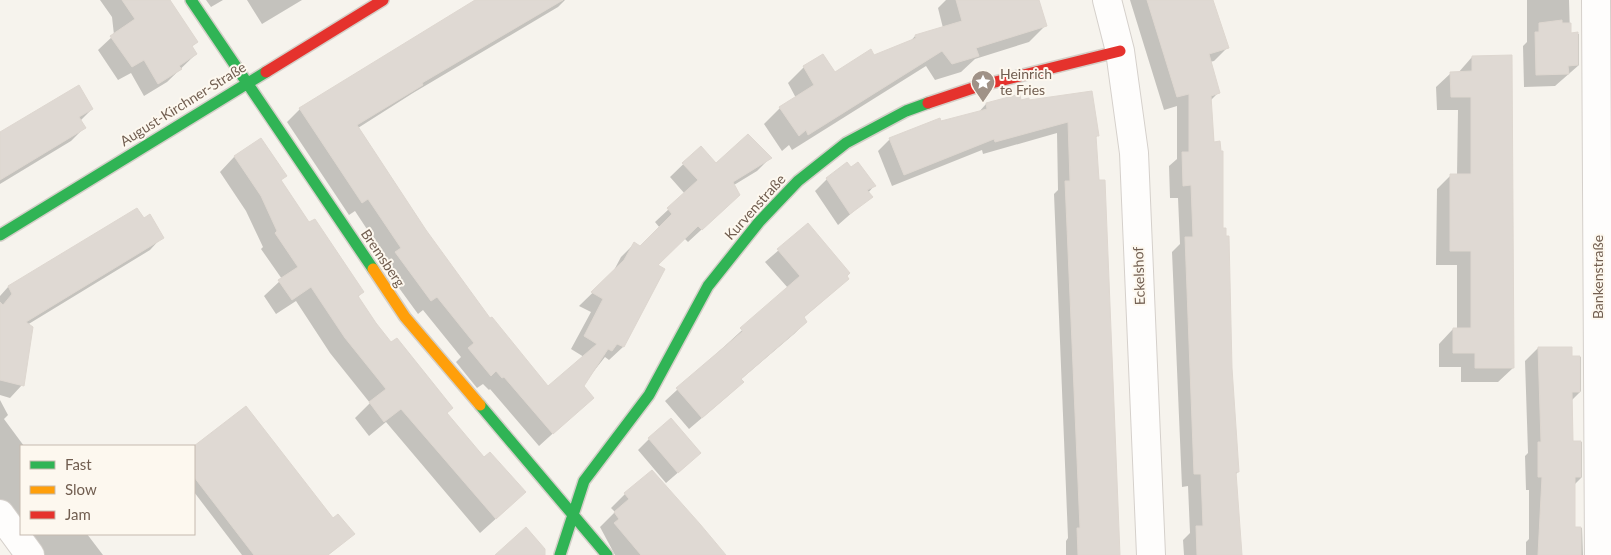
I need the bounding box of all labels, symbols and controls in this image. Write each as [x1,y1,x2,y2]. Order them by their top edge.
street label: August-Kirchner-Straße [117,58,249,149]
place label: Heinrich te Fries [1000,65,1052,98]
place icon: Heinrich te Fries [970,69,996,103]
street label: Kurvenstraße [721,170,789,243]
street label: Bremsberg [358,226,409,290]
street label: Bankenstraße [1589,235,1606,319]
street label: Eckelshof [1129,246,1148,306]
legend [20,445,195,535]
text: Fast [65,455,92,473]
text: Slow [65,480,97,498]
text: Jam [65,505,91,523]

